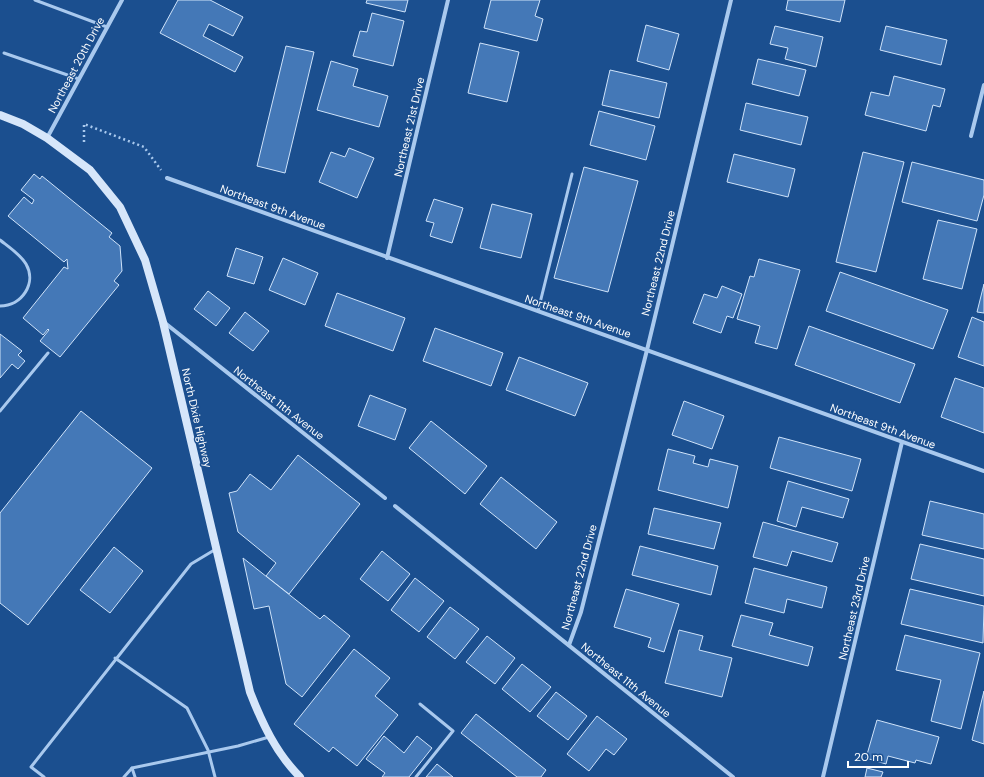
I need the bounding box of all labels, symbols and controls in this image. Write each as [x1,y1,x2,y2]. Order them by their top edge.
street label: Northeast 20th Drive [45,14,107,116]
street label: Northeast 21st Drive [391,76,427,178]
street label: Northeast 9th Avenue [218,181,328,233]
street label: Northeast 22nd Drive [638,209,678,317]
street label: Northeast 9th Avenue [523,291,633,341]
street label: Northeast 11th Avenue [231,363,327,443]
street label: North Dixie Highway [179,367,215,469]
street label: Northeast 9th Avenue [828,400,938,452]
street label: Northeast 22nd Drive [558,523,600,631]
street label: Northeast 23rd Drive [835,555,873,661]
street label: Northeast 11th Avenue [578,640,674,720]
scale bar [848,743,908,769]
text: 20 m [854,749,883,765]

